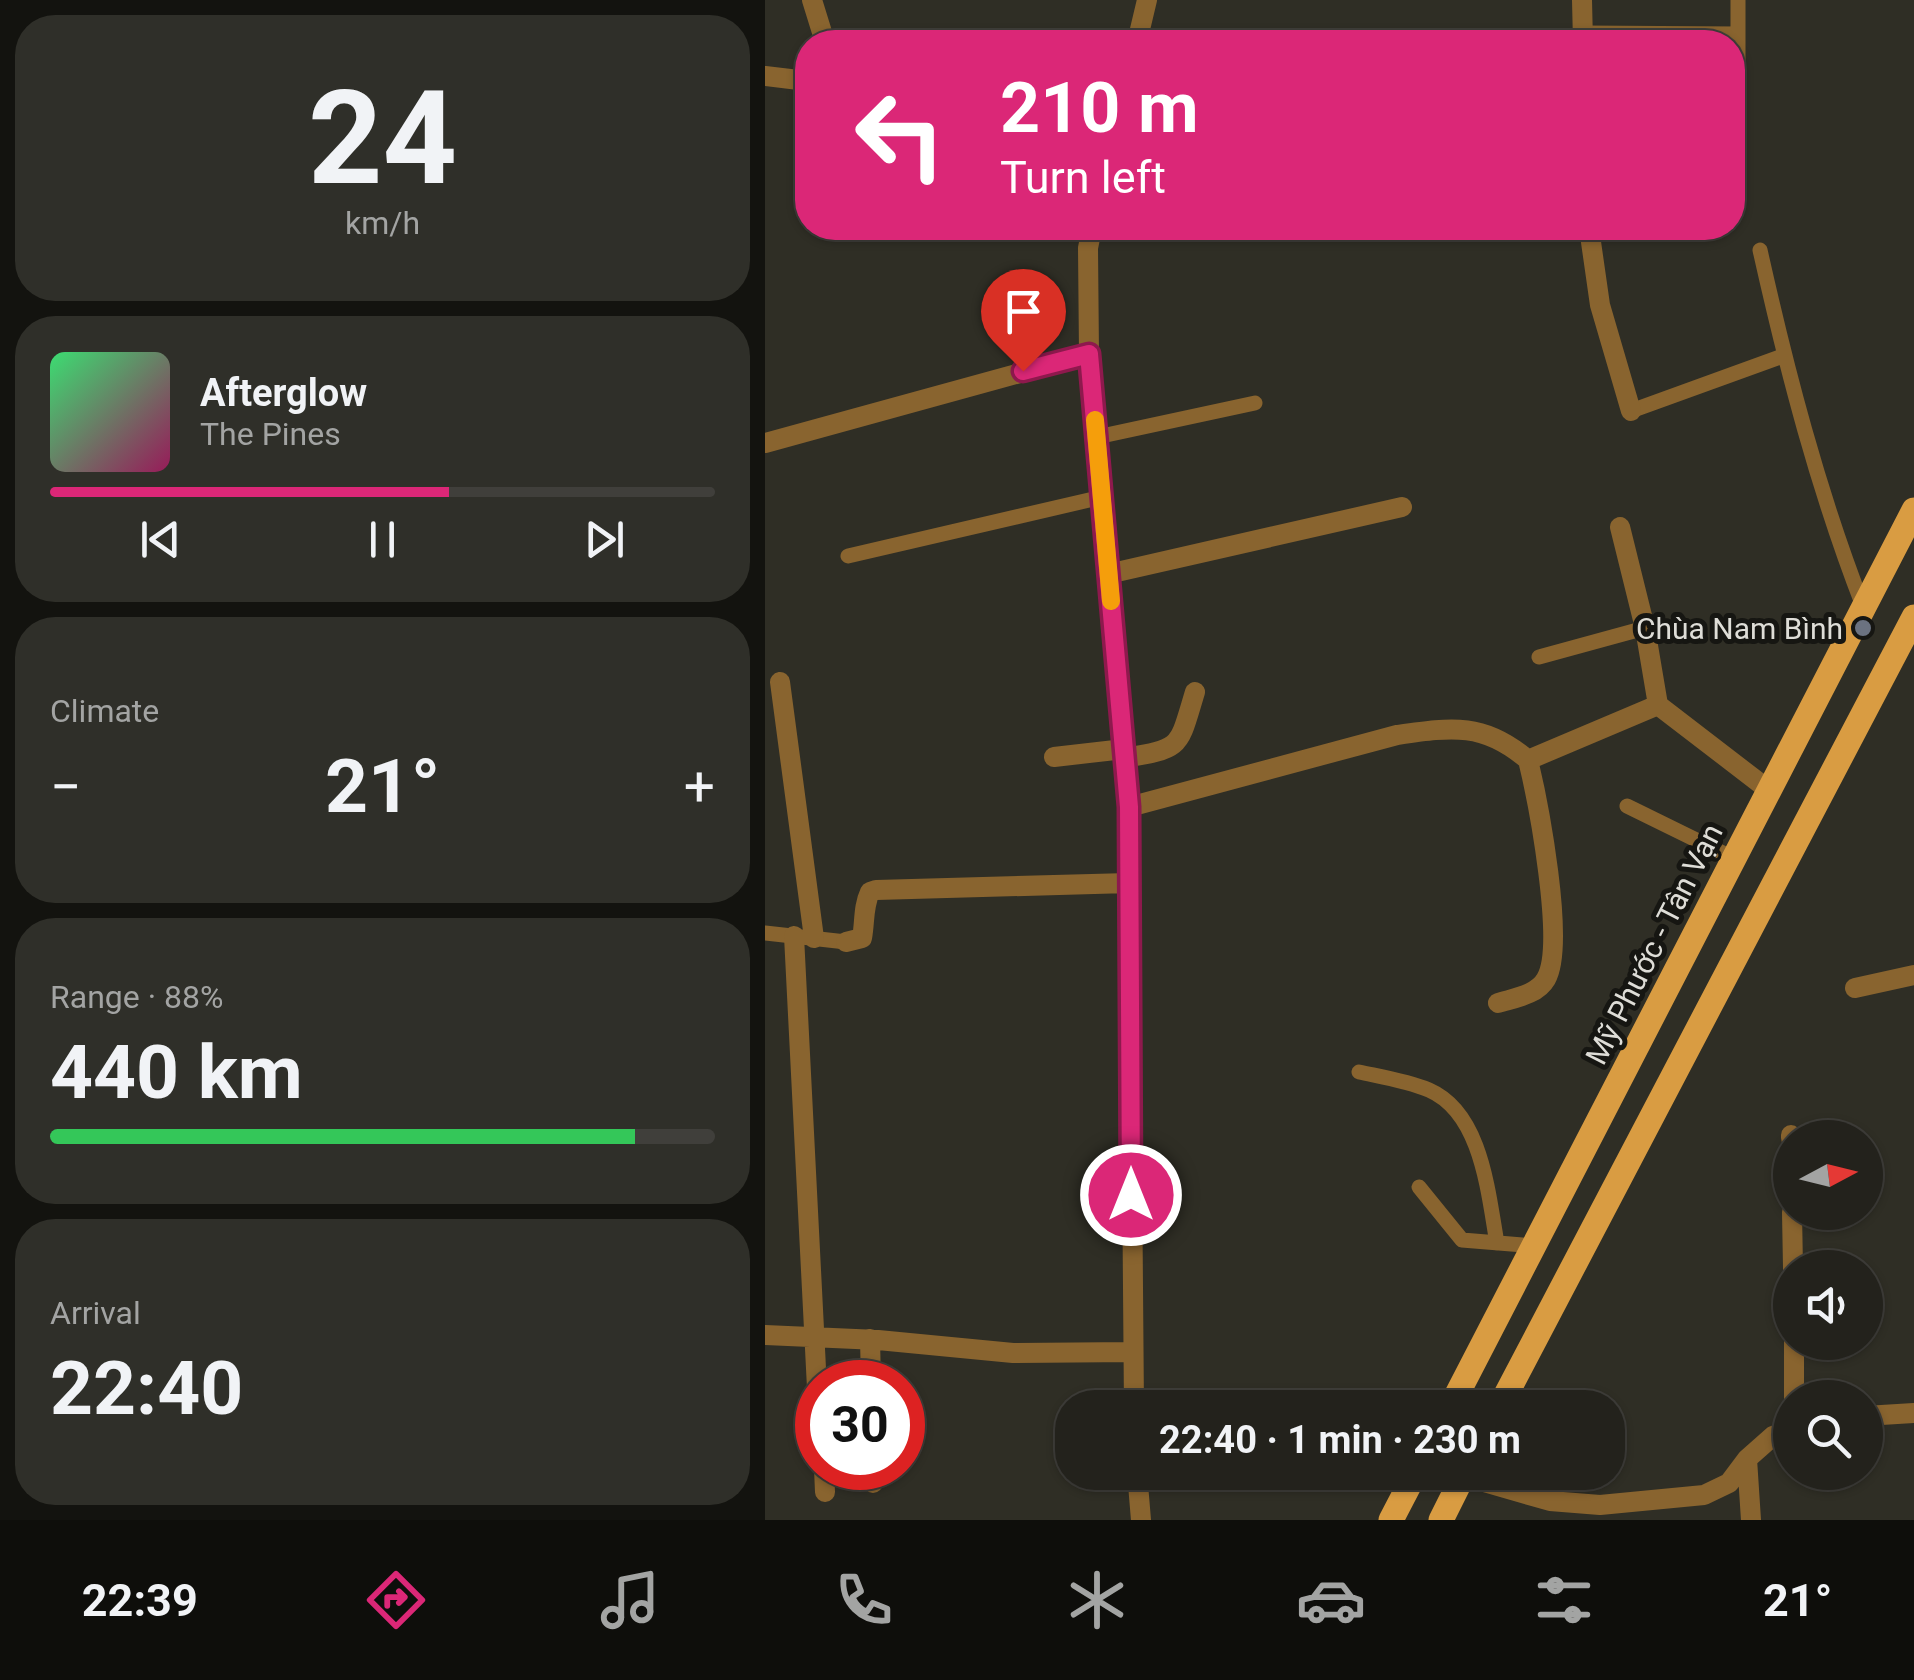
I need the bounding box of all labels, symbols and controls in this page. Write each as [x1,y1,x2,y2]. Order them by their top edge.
text: 24 [308,62,457,215]
text: 210 m [1000,67,1199,149]
icon: left [835,70,965,200]
text: Turn left [1000,151,1166,204]
text: km/h [345,204,420,242]
pin [981,269,1066,372]
icon: arrive [996,284,1051,339]
text: Afterglow [200,371,367,415]
text: The Pines [200,415,341,453]
icon: previous [133,512,188,567]
icon: pause [355,512,410,567]
icon: next [577,512,632,567]
place label: Chùa Nam Bình [1636,611,1843,646]
marker: Chùa Nam Bình [1852,617,1874,639]
text: Climate [50,692,159,730]
text: 21° [325,742,440,830]
text: − [50,755,81,819]
text: + [684,755,715,819]
street label: Mỹ Phước - Tân Vạn [1578,818,1730,1070]
text: Range · 88% [50,978,223,1016]
text: 440 km [50,1028,303,1116]
north arrow [1773,1120,1883,1230]
map controls [1773,1120,1883,1490]
position arrow [1079,1143,1183,1247]
button: sound [1773,1250,1883,1360]
text: Arrival [50,1294,141,1332]
text: 22:40 [50,1344,243,1432]
speed limit sign: 30 [795,1360,925,1490]
button: search [1773,1380,1883,1490]
text: 22:40 · 1 min · 230 m [1159,1418,1521,1462]
icon: directions [361,1565,431,1635]
icon: music [595,1565,665,1635]
icon: phone [829,1565,899,1635]
icon: climate [1062,1565,1132,1635]
icon: car [1296,1565,1366,1635]
icon: filters [1529,1565,1599,1635]
text: 22:39 [82,1574,198,1627]
text: 21° [1763,1574,1832,1627]

